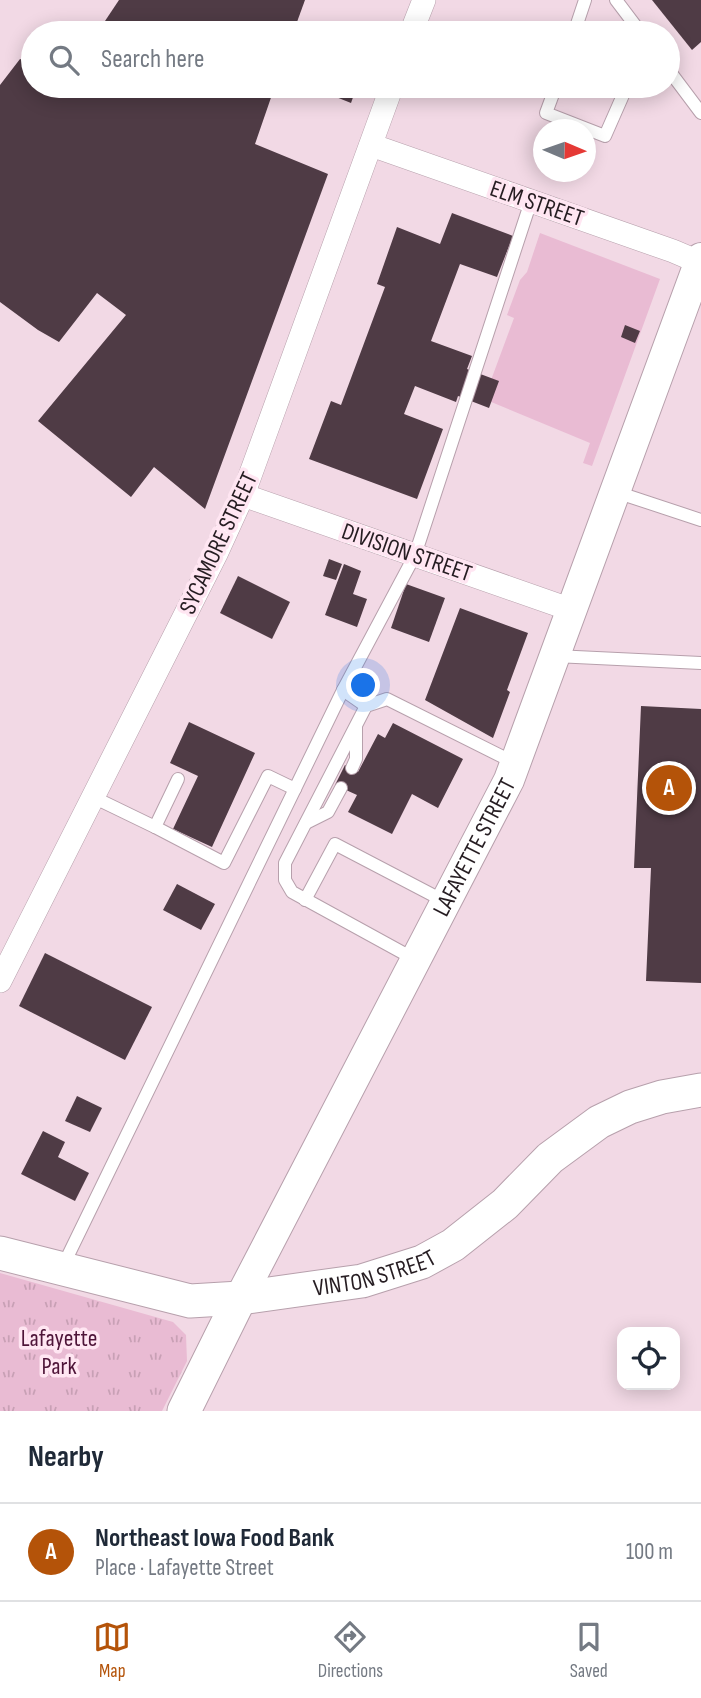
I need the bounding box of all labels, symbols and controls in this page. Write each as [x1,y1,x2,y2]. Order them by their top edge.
search box [21,21,680,98]
icon: search [45,41,83,79]
text: Search here [101,44,204,75]
north arrow [533,119,596,182]
street label: ELM STREET [486,174,588,233]
street label: SYCAMORE STREET [173,468,264,619]
street label: DIVISION STREET [338,517,476,588]
your location [346,668,380,702]
pin: A [646,762,692,814]
street label: LAFAYETTE STREET [427,773,522,921]
street label: VINTON STREET [311,1243,441,1303]
park label: Lafayette Park [21,1324,97,1381]
map controls [617,1327,680,1390]
button: locate [617,1327,680,1390]
text: Nearby [28,1439,104,1475]
text: Northeast Iowa Food Bank [95,1523,334,1554]
text: A [46,1538,56,1566]
text: 100 m [626,1538,673,1566]
text: Place · Lafayette Street [95,1554,274,1582]
tab: Map [93,1618,131,1683]
tab: Directions [318,1618,383,1683]
tab: Saved [570,1618,608,1683]

